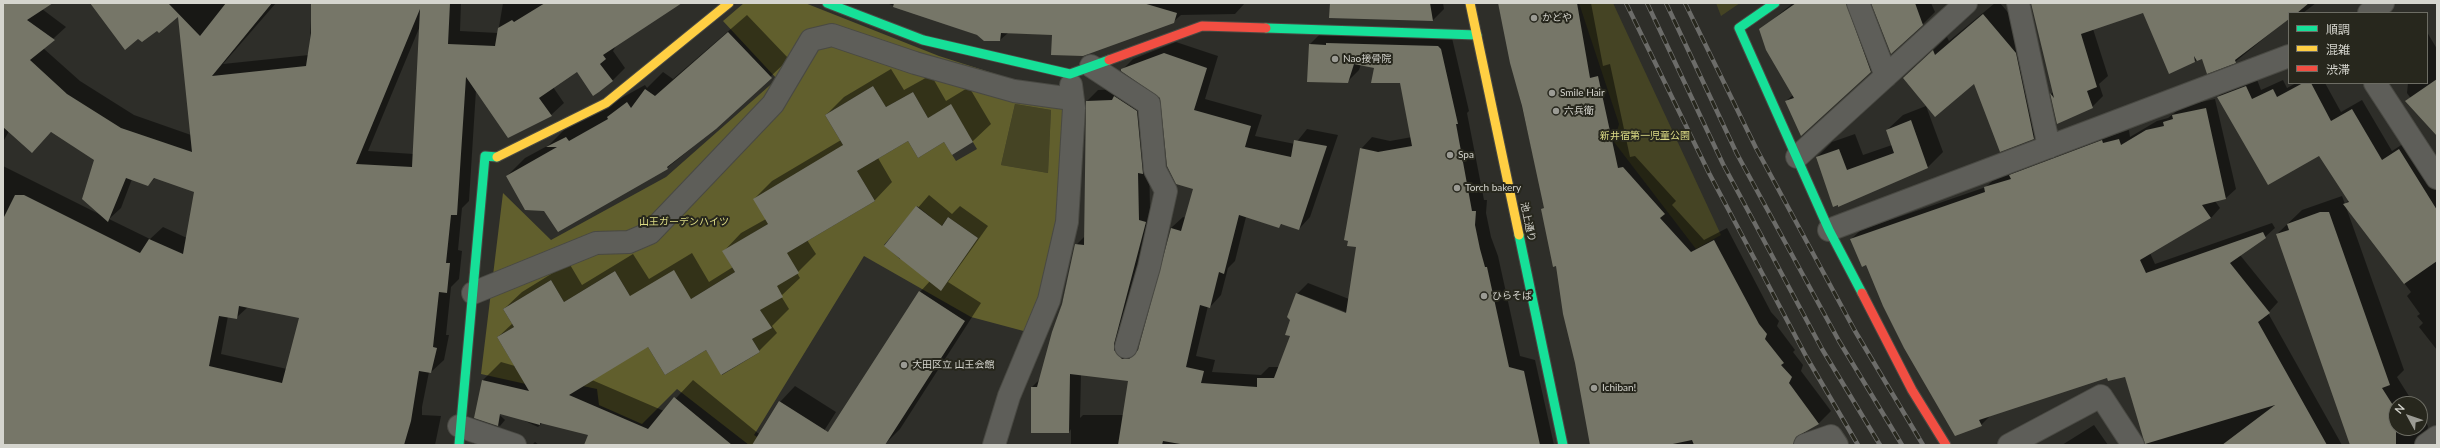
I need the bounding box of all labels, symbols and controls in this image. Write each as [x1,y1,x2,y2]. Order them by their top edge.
place label: かどや [1542,12,1572,24]
legend [2288,12,2428,84]
marker: かどや [1529,13,1539,23]
text: 順調 [2326,22,2350,37]
text: 混雑 [2326,42,2350,57]
place label: Nao接骨院 [1343,53,1391,65]
marker: Nao接骨院 [1330,54,1340,64]
text: 渋滞 [2326,62,2350,77]
place label: Smile Hair [1560,87,1605,99]
marker: Smile Hair [1547,88,1557,98]
place label: 六兵衛 [1564,105,1594,117]
marker: 六兵衛 [1551,106,1561,116]
park label: 新井宿第一児童公園 [1600,130,1690,142]
place label: Spa [1458,149,1474,161]
marker: Spa [1445,150,1455,160]
place label: Torch bakery [1465,182,1521,194]
marker: Torch bakery [1452,183,1462,193]
street label: 池上通り [1518,201,1538,243]
park label: 山王ガーデンハイツ [639,216,729,228]
place label: ひらそば [1492,290,1532,302]
marker: ひらそば [1479,291,1489,301]
place label: 大田区立 山王会館 [912,359,995,371]
marker: 大田区立 山王会館 [899,360,909,370]
place label: Ichiban! [1602,382,1636,394]
marker: Ichiban! [1589,383,1599,393]
north arrow [2388,396,2428,436]
text: N [2391,401,2407,416]

